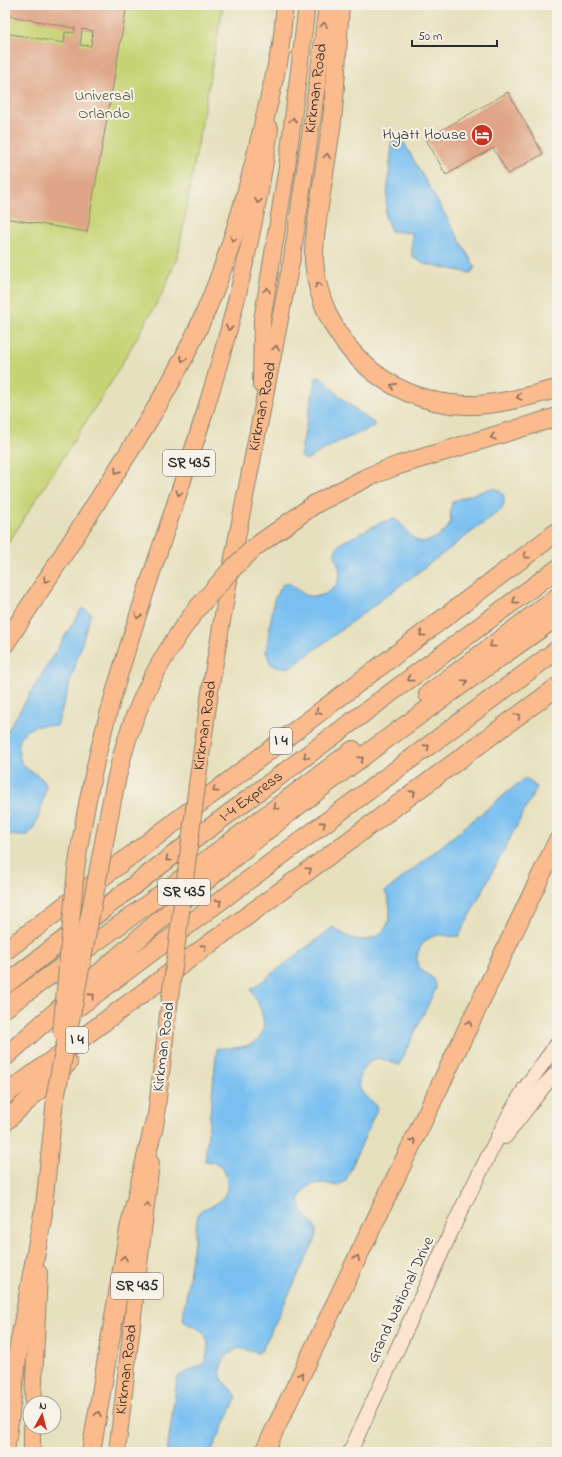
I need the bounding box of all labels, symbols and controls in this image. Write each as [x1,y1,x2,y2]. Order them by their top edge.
one-way arrow [319,22,328,28]
scale bar [412,22,497,48]
text: 50 m [418,28,442,46]
street label: Kirkman Road [298,42,334,135]
park label: Universal Orlando [74,84,134,126]
one-way arrow [288,117,297,123]
hotel icon: Hyatt House [469,122,495,148]
place label: Hyatt House [382,123,467,147]
one-way arrow [322,153,331,159]
one-way arrow [254,198,262,204]
one-way arrow [229,235,237,242]
one-way arrow [314,282,322,288]
one-way arrow [262,287,271,294]
one-way arrow [225,324,234,331]
one-way arrow [271,345,279,351]
one-way arrow [180,355,188,362]
street label: Kirkman Road [242,360,283,453]
one-way arrow [390,383,397,391]
one-way arrow [516,393,522,401]
one-way arrow [490,432,497,441]
road number: SR 435 [163,450,215,476]
one-way arrow [114,467,122,474]
one-way arrow [175,489,184,496]
one-way arrow [523,551,530,558]
one-way arrow [44,576,51,583]
one-way arrow [512,596,519,603]
one-way arrow [134,612,143,619]
one-way arrow [420,629,427,636]
one-way arrow [490,641,497,648]
one-way arrow [408,674,415,681]
street label: Kirkman Road [187,679,223,772]
one-way arrow [461,679,468,687]
one-way arrow [316,707,323,714]
one-way arrow [514,714,521,721]
road number: I 4 [270,728,292,754]
one-way arrow [423,744,430,751]
one-way arrow [303,751,310,759]
one-way arrow [356,757,363,764]
street label: I-4 Express [214,765,288,829]
one-way arrow [212,786,219,793]
one-way arrow [409,791,416,798]
one-way arrow [273,802,280,809]
one-way arrow [319,822,326,829]
one-way arrow [166,854,173,861]
one-way arrow [304,868,311,875]
road number: SR 435 [158,879,210,905]
one-way arrow [214,899,221,906]
one-way arrow [200,944,207,952]
one-way arrow [88,994,95,1001]
street label: Kirkman Road [147,1001,181,1093]
one-way arrow [464,1020,472,1028]
road number: I 4 [66,1027,88,1053]
one-way arrow [408,1137,416,1145]
one-way arrow [142,1202,151,1208]
street label: Grand National Drive [361,1232,441,1367]
one-way arrow [119,1255,128,1261]
one-way arrow [352,1255,360,1262]
road number: SR 435 [111,1273,163,1299]
street label: Kirkman Road [109,1323,144,1416]
one-way arrow [296,1372,304,1380]
north arrow [22,1395,62,1435]
text: N [38,1398,48,1414]
one-way arrow [93,1411,102,1417]

